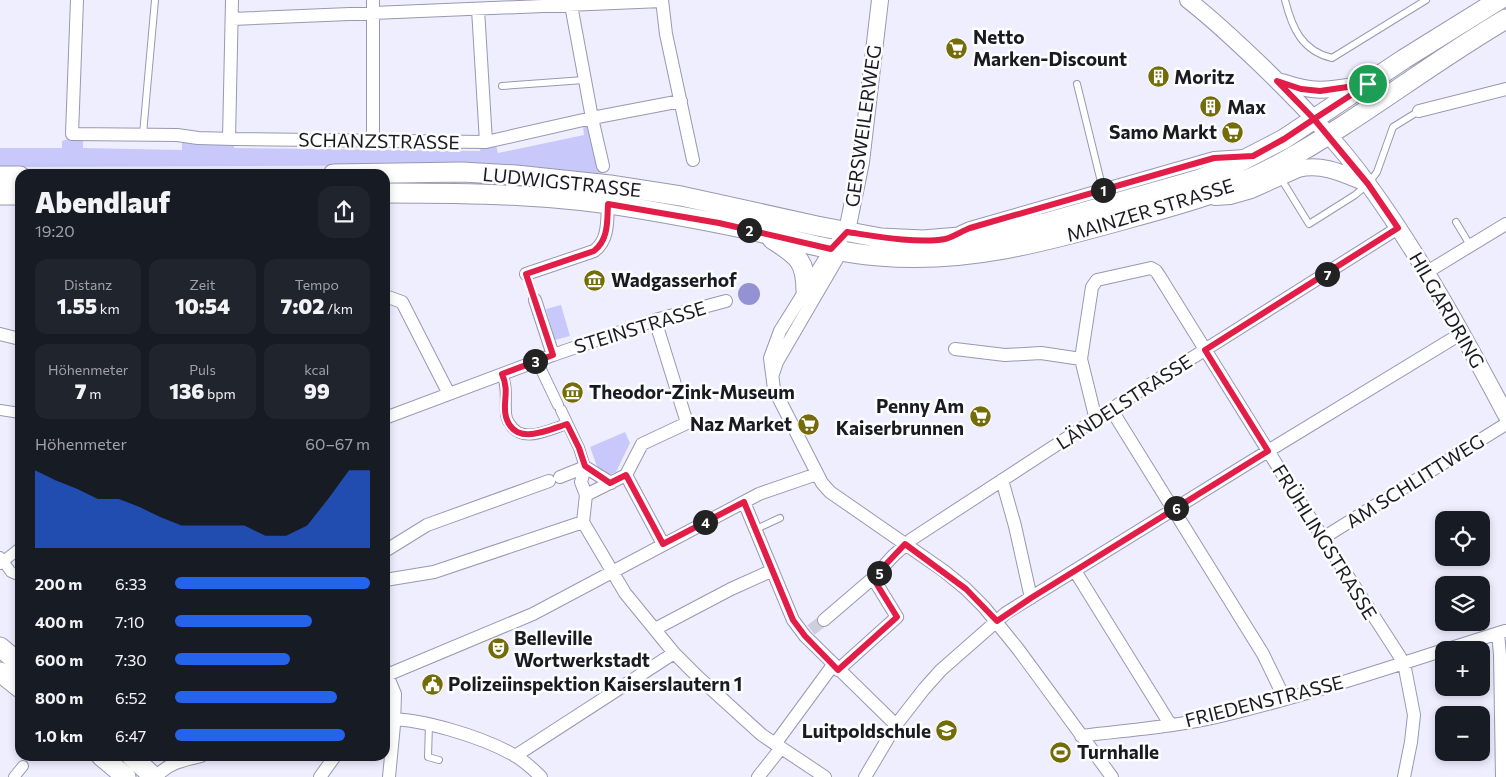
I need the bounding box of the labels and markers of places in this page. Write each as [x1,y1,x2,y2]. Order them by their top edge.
place label: Netto Marken-Discount [973,25,1127,70]
supermarket icon: Netto Marken-Discount [945,36,969,60]
pin [1347,63,1389,105]
building icon: Moritz [1146,65,1170,89]
place label: Moritz [1174,65,1235,88]
building icon: Max [1199,95,1223,119]
place label: Max [1227,95,1266,118]
place label: Samo Markt [1109,120,1217,143]
supermarket icon: Samo Markt [1221,120,1245,144]
pin: 1 [1090,178,1116,202]
pin: 2 [736,218,762,242]
pin: 7 [1314,262,1340,286]
museum icon: Wadgasserhof [583,268,607,292]
place label: Wadgasserhof [611,268,737,291]
pin: 3 [522,348,548,374]
museum icon: Theodor-Zink-Museum [561,380,585,404]
place label: Theodor-Zink-Museum [589,380,795,403]
place label: Penny Am Kaiserbrunnen [836,394,964,439]
supermarket icon: Penny Am Kaiserbrunnen [968,405,992,429]
place label: Naz Market [690,412,792,435]
supermarket icon: Naz Market [796,412,820,436]
pin: 6 [1164,496,1188,520]
pin: 4 [692,510,718,534]
pin: 5 [866,560,892,586]
place label: Belleville Wortwerkstadt [514,626,650,671]
theatre icon: Belleville Wortwerkstadt [486,637,510,661]
public building icon: Polizeiinspektion Kaiserslautern 1 [420,672,444,696]
place label: Polizeiinspektion Kaiserslautern 1 [448,672,742,695]
place label: Luitpoldschule [802,719,931,742]
school or university icon: Luitpoldschule [935,719,959,743]
sports icon: Turnhalle [1049,740,1073,764]
place label: Turnhalle [1077,740,1159,763]

